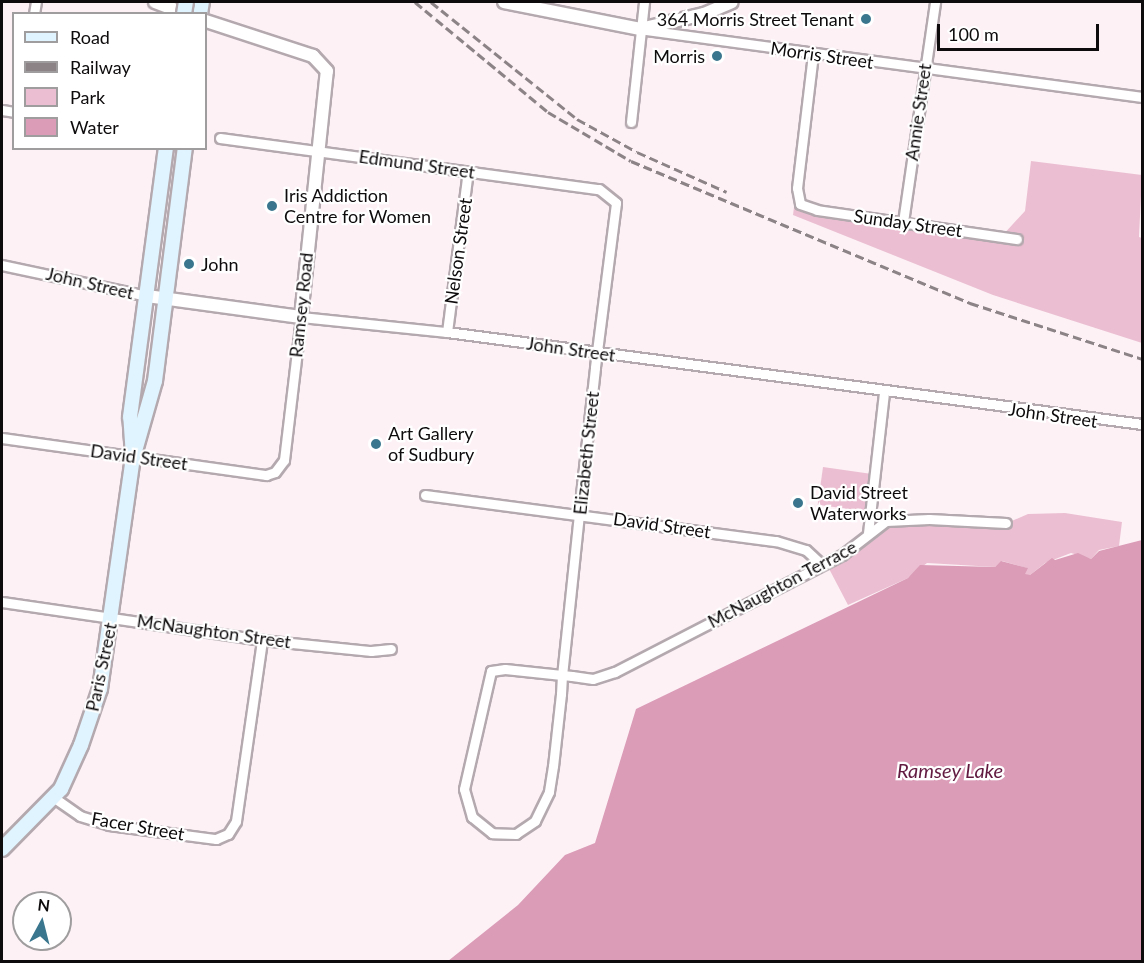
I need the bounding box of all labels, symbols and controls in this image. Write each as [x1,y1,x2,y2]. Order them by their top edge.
place label: 364 Morris Street Tenant [656,8,854,30]
legend [12,12,207,150]
marker: 364 Morris Street Tenant [859,12,873,26]
scale bar [940,12,1102,50]
text: 100 m [948,23,999,45]
text: Road [70,26,110,48]
street label: Morris Street [769,37,875,73]
place label: Morris [653,45,705,67]
marker: Morris [710,49,724,63]
text: Railway [70,56,131,78]
street label: Annie Street [900,62,936,162]
text: Park [70,86,105,108]
text: Water [70,116,119,138]
street label: Edmund Street [358,145,476,183]
place label: Iris Addiction Centre for Women [284,185,432,228]
street label: Nelson Street [440,196,476,306]
marker: Iris Addiction Centre for Women [265,199,279,213]
street label: Sunday Street [852,205,964,241]
street label: Ramsey Road [285,251,317,359]
place label: John [201,253,239,275]
marker: John [182,257,196,271]
street label: John Street [44,262,136,304]
street label: John Street [525,332,617,366]
street label: Elizabeth Street [569,390,603,516]
street label: John Street [1007,398,1099,432]
place label: Art Gallery of Sudbury [388,423,475,466]
marker: Art Gallery of Sudbury [369,437,383,451]
street label: David Street [89,439,189,475]
place label: David Street Waterworks [810,482,908,524]
marker: David Street Waterworks [791,496,805,510]
street label: David Street [612,507,712,543]
street label: McNaughton Terrace [704,536,860,632]
street label: McNaughton Street [136,609,292,653]
street label: Paris Street [81,621,121,713]
water label: Ramsey Lake [897,758,1003,782]
street label: Facer Street [90,807,186,845]
north arrow [12,891,72,951]
text: N [37,894,51,915]

